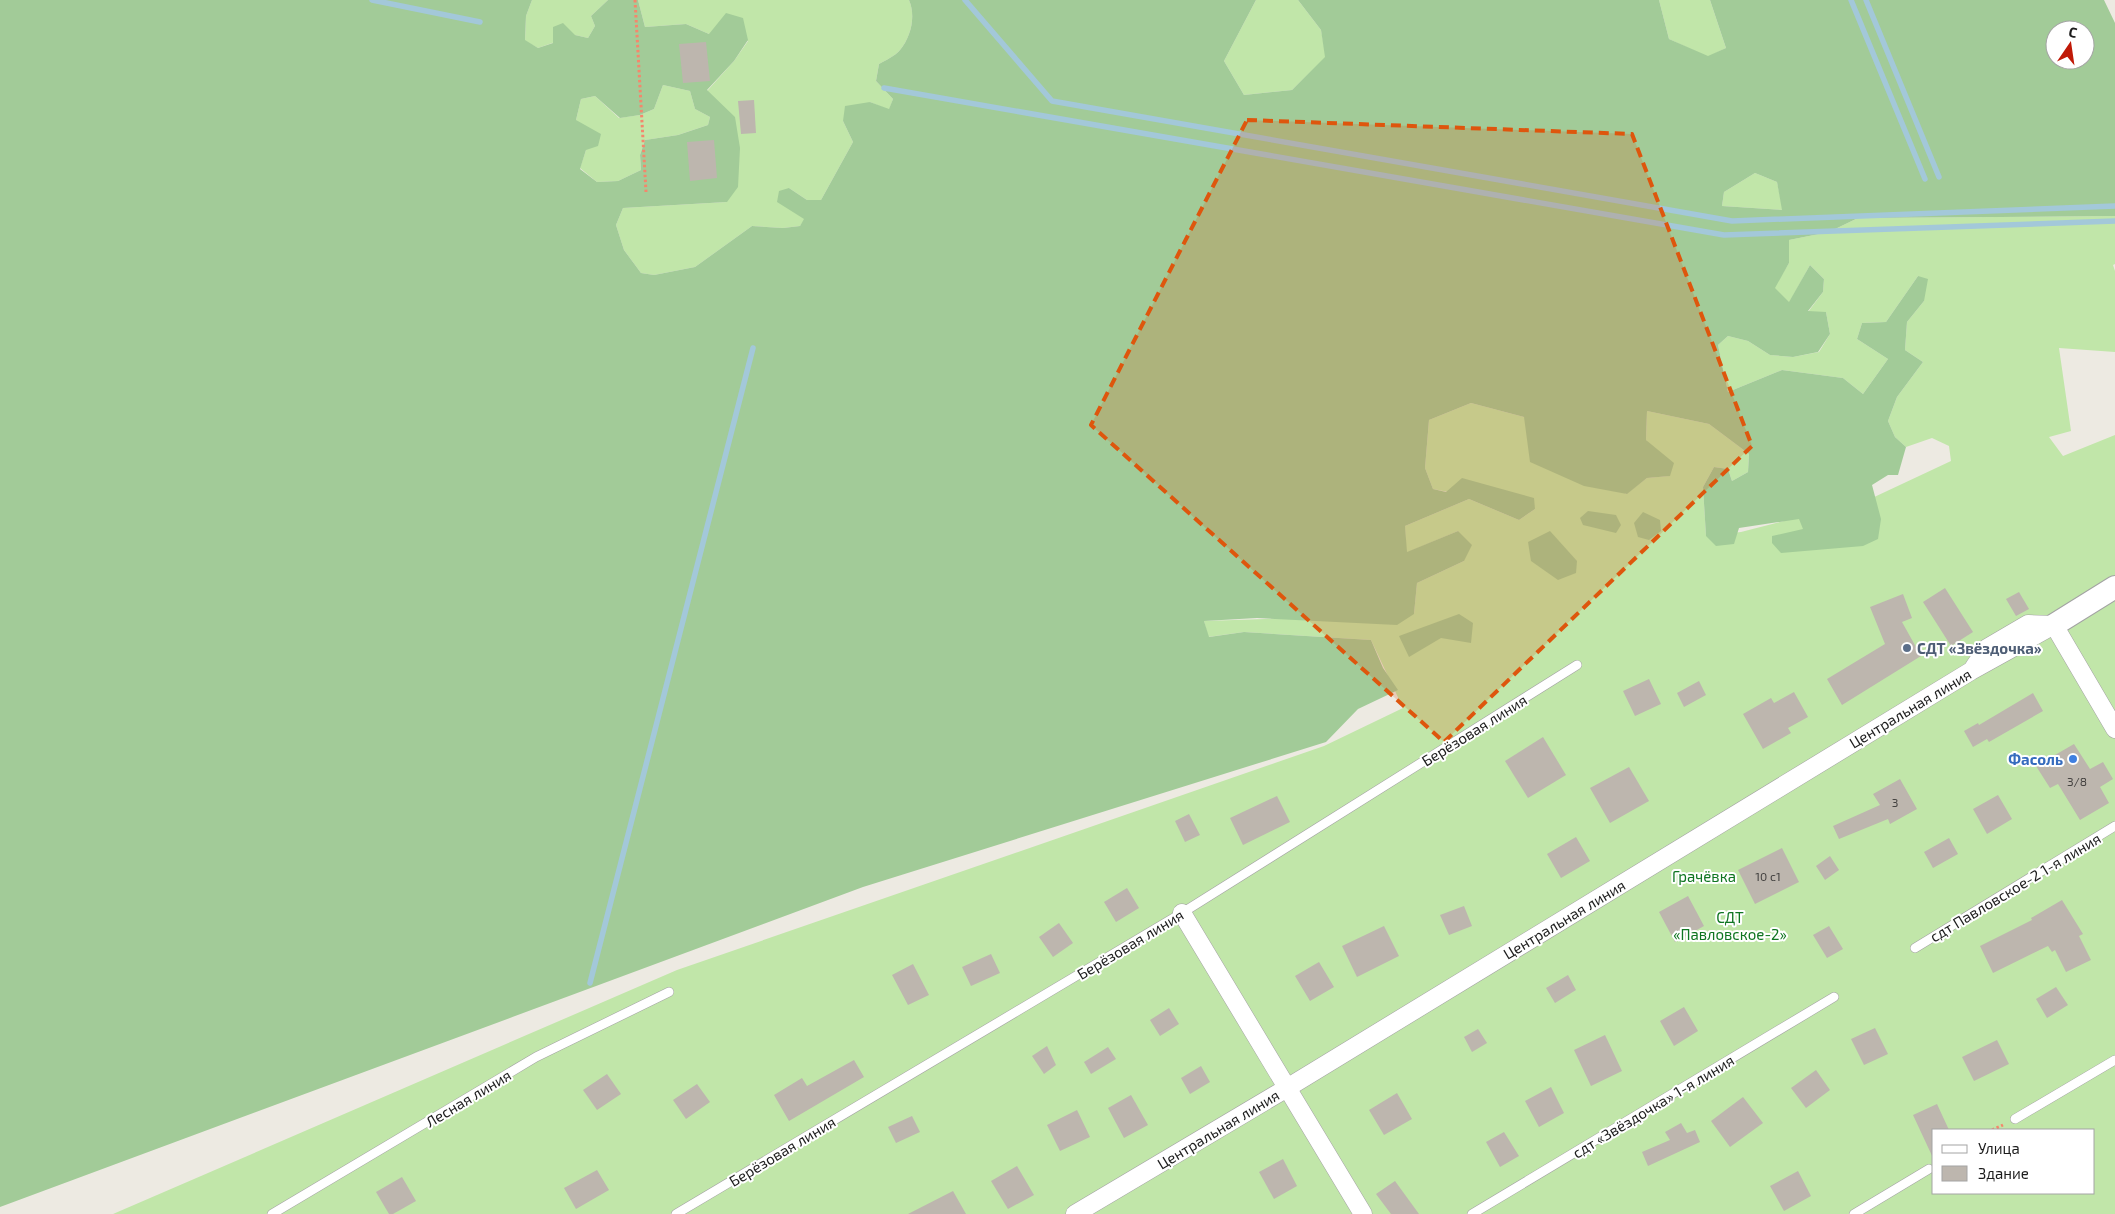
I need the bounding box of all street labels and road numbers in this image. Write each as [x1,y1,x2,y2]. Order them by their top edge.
street label: Центральная линия [1846,664,1974,752]
street label: Берёзовая линия [1418,690,1530,770]
street label: сдт Павловское-2 1-я линия [1926,829,2104,945]
street label: Центральная линия [1500,875,1628,963]
street label: Берёзовая линия [1074,905,1186,983]
street label: сдт «Звёздочка» 1-я линия [1569,1051,1737,1161]
street label: Лесная линия [422,1065,514,1131]
street label: Центральная линия [1154,1085,1282,1173]
street label: Берёзовая линия [726,1112,838,1190]

